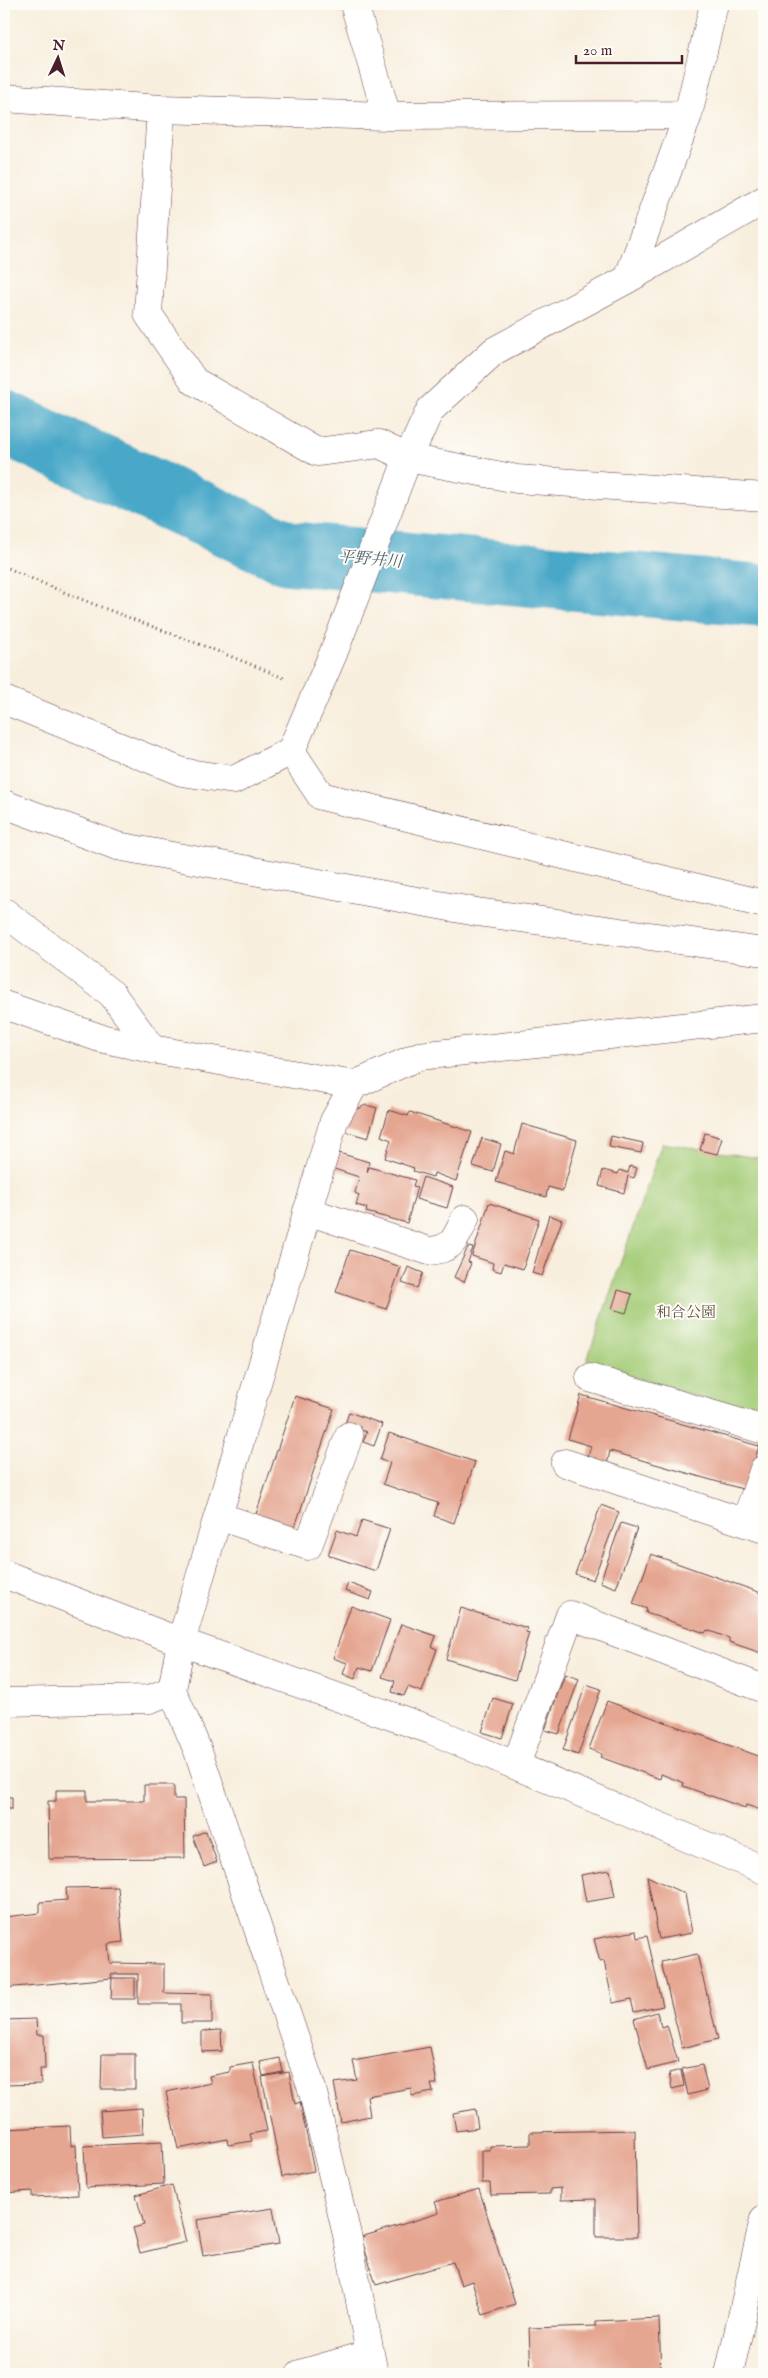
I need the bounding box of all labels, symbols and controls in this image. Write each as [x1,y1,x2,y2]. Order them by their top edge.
north arrow [32,32,82,82]
scale bar [576,32,682,64]
text: N [51,37,66,55]
text: 20 m [583,41,613,60]
water label: 平野井川 [337,547,405,573]
park label: 和合公園 [656,1303,716,1322]

